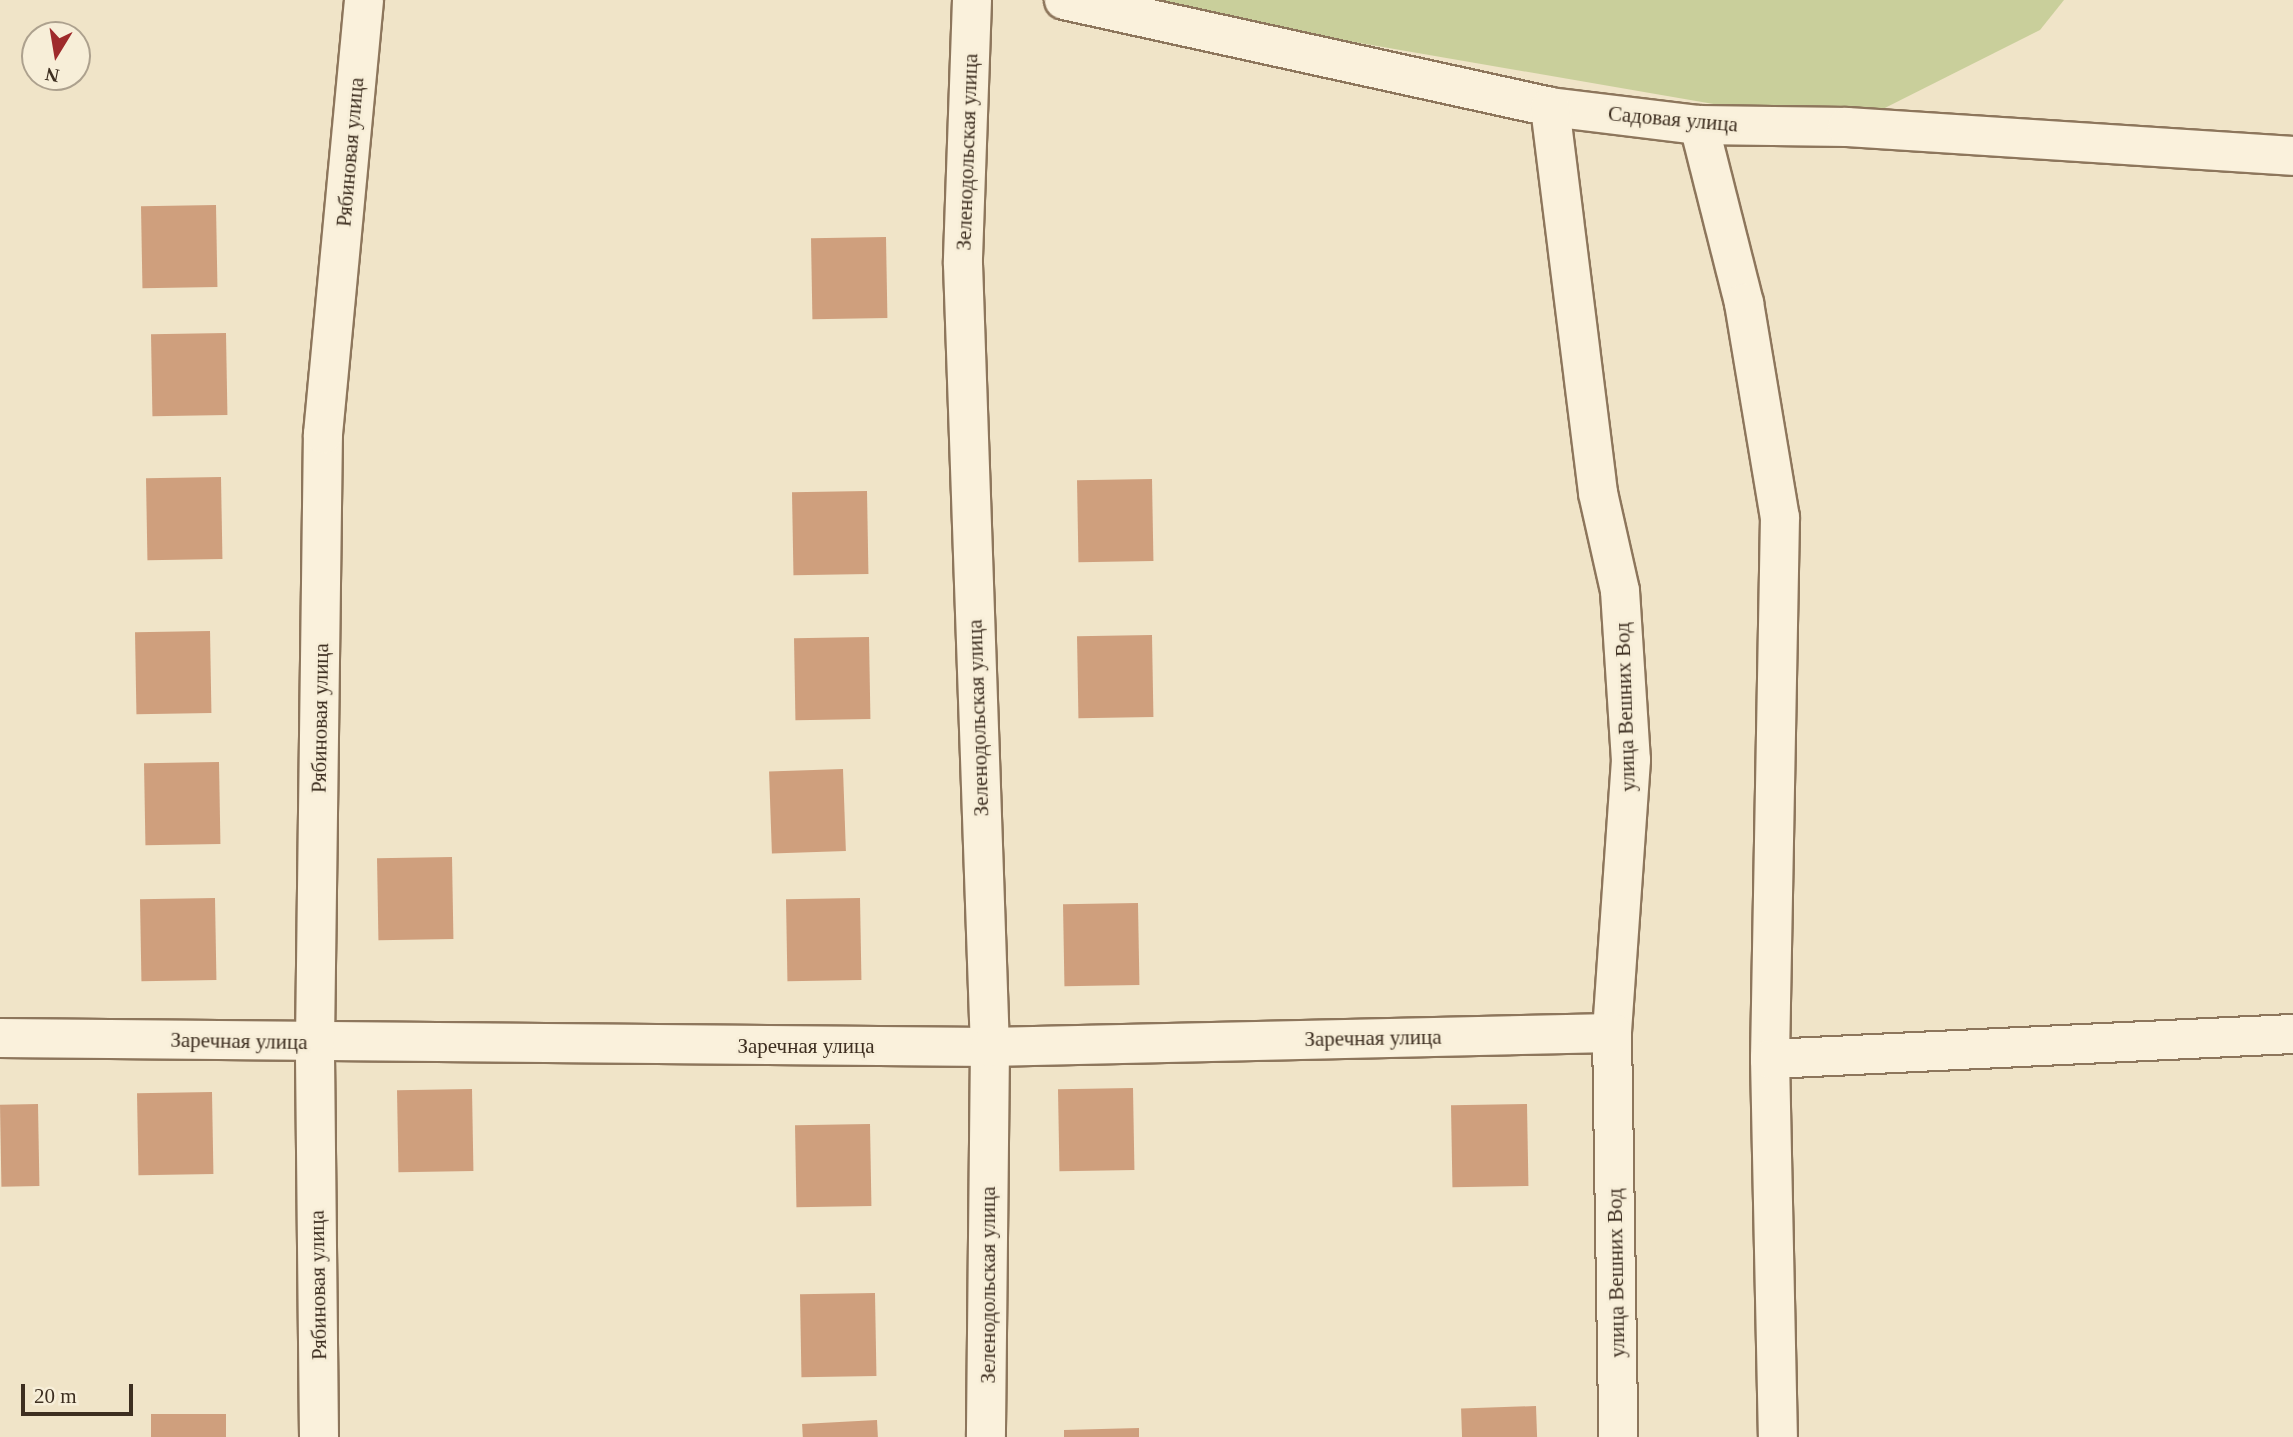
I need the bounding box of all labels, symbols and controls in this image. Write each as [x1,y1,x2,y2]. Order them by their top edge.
north arrow [21,21,91,91]
street label: Зеленодольская улица [951,53,983,251]
text: N [44,64,61,87]
street label: Рябиновая улица [331,76,369,228]
street label: Садовая улица [1607,101,1739,137]
street label: Зеленодольская улица [962,619,994,817]
street label: улица Вешних Вод [1609,622,1641,792]
street label: Рябиновая улица [306,643,334,793]
street label: Заречная улица [1304,1024,1442,1052]
street label: Заречная улица [170,1027,308,1055]
street label: Заречная улица [737,1033,875,1059]
street label: Зеленодольская улица [975,1186,1001,1384]
street label: улица Вешних Вод [1602,1188,1630,1358]
street label: Рябиновая улица [304,1210,332,1360]
scale bar [24,1370,136,1414]
text: 20 m [34,1384,77,1408]

